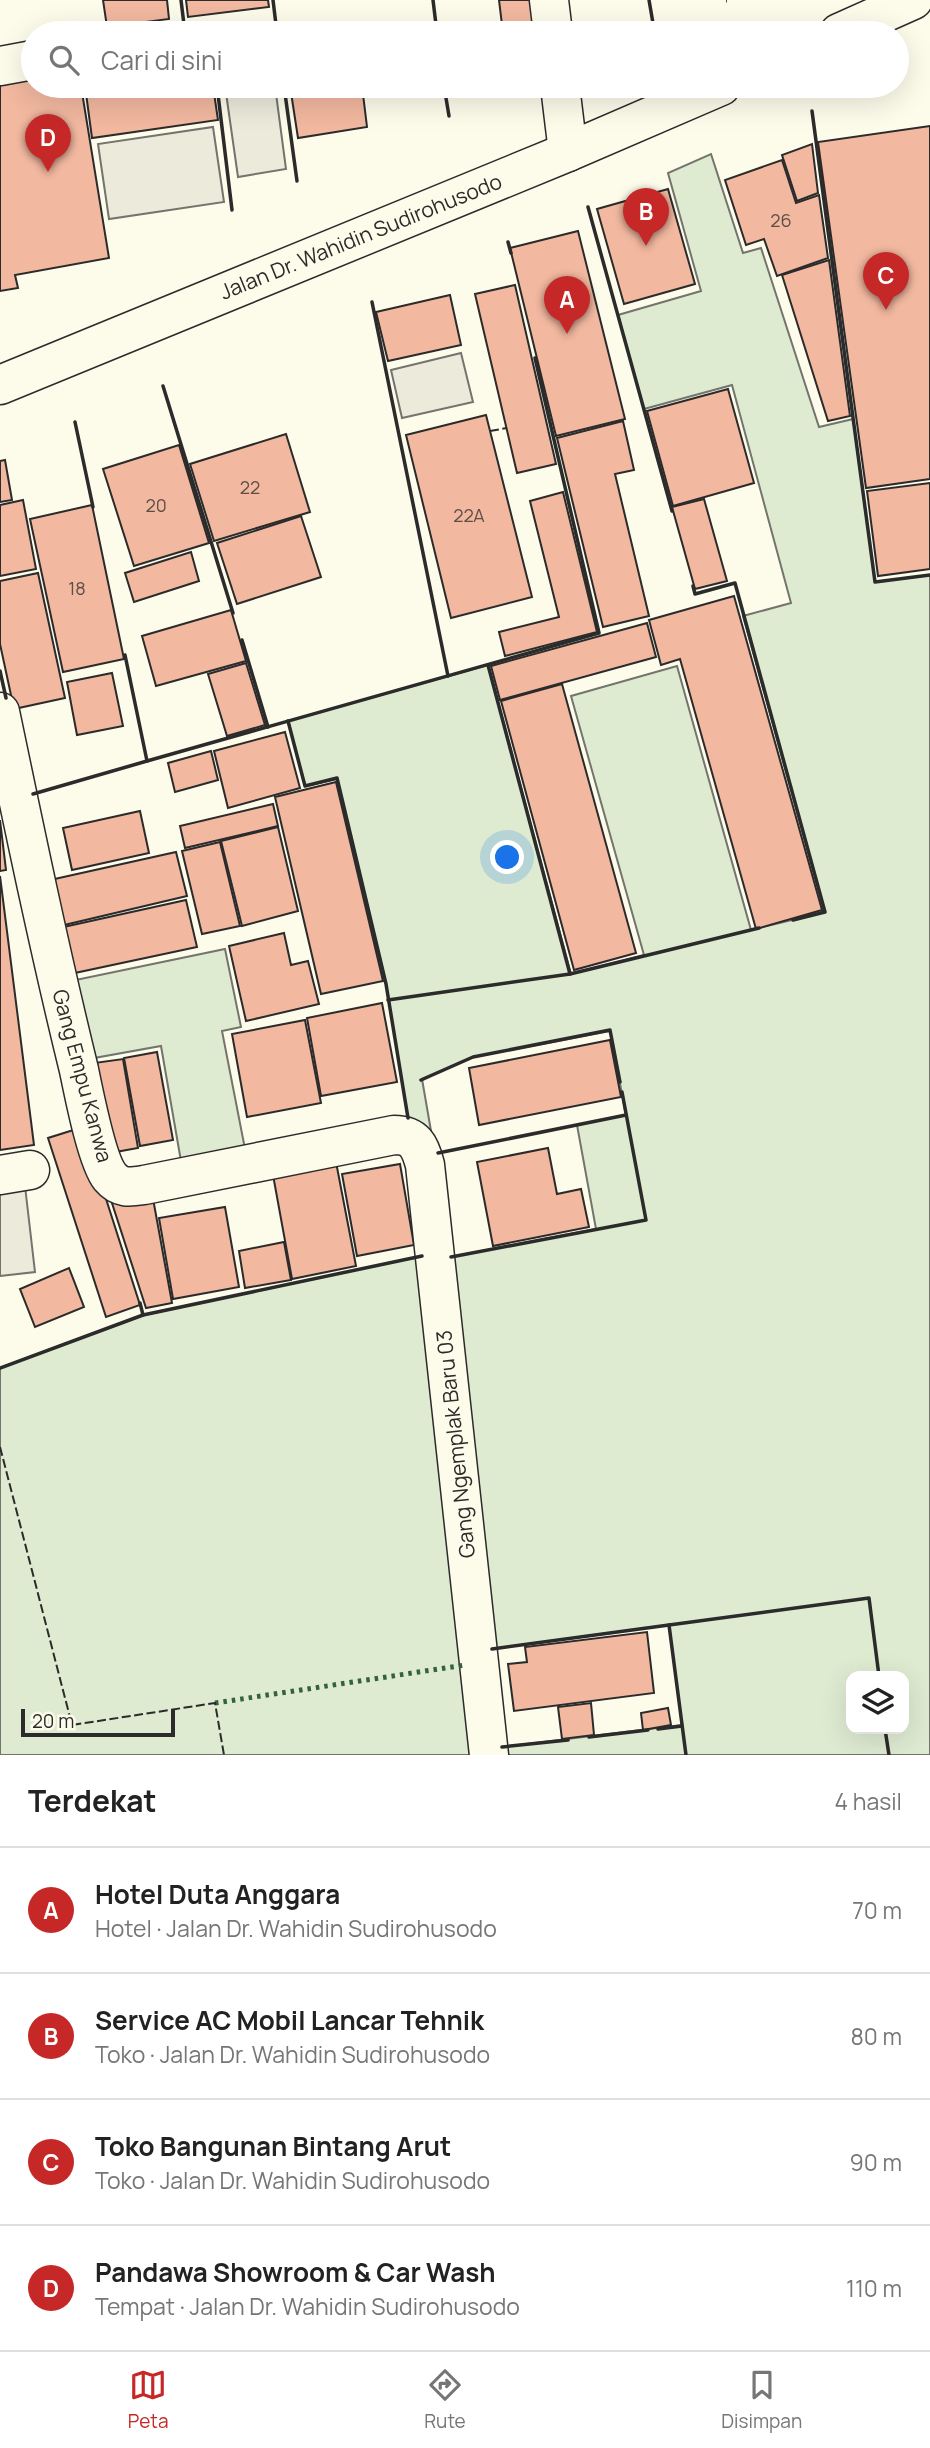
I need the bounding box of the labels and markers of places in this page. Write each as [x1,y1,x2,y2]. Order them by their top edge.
pin: D [25,114,71,172]
pin: B [623,188,669,246]
pin: C [863,252,909,310]
pin: A [544,276,590,334]

